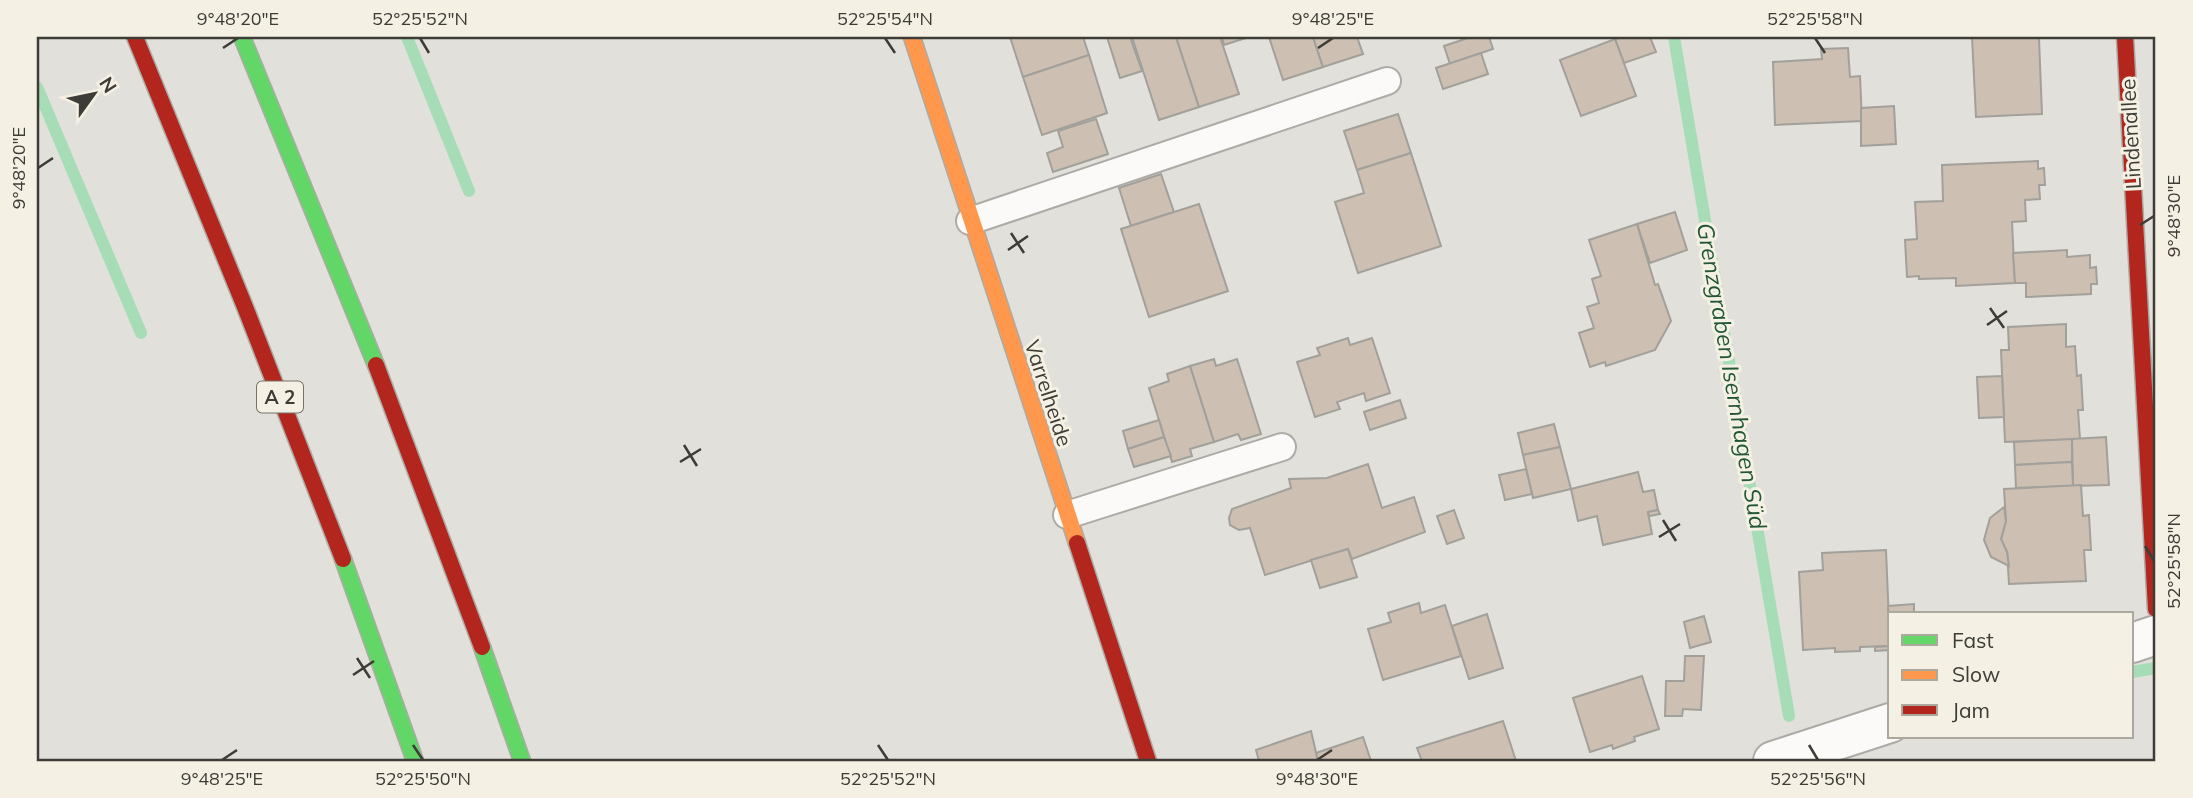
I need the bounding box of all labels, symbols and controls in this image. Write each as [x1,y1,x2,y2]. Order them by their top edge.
text: 9°48'20"E [197,7,279,30]
text: 52°25'52"N [372,7,468,30]
text: 52°25'54"N [837,7,933,30]
text: 9°48'25"E [1292,7,1374,30]
text: 52°25'58"N [1767,7,1863,30]
north arrow [60,60,130,130]
text: N [94,72,122,97]
street label: Lindenallee [2114,78,2146,190]
text: 9°48'20"E [7,127,30,209]
text: 9°48'30"E [2162,175,2185,257]
water label: Grenzgraben Isernhagen Süd [1691,221,1773,532]
street label: Varrelheide [1020,337,1078,449]
road number: A 2 [257,382,303,412]
text: 52°25'58"N [2162,513,2185,609]
legend [1888,612,2134,738]
text: Fast [1952,627,1994,653]
text: Slow [1952,661,2000,687]
text: Jam [1952,697,1990,723]
text: 9°48'25"E [181,767,263,790]
text: 52°25'50"N [375,767,471,790]
text: 52°25'52"N [840,767,936,790]
text: 9°48'30"E [1276,767,1358,790]
text: 52°25'56"N [1770,767,1866,790]

